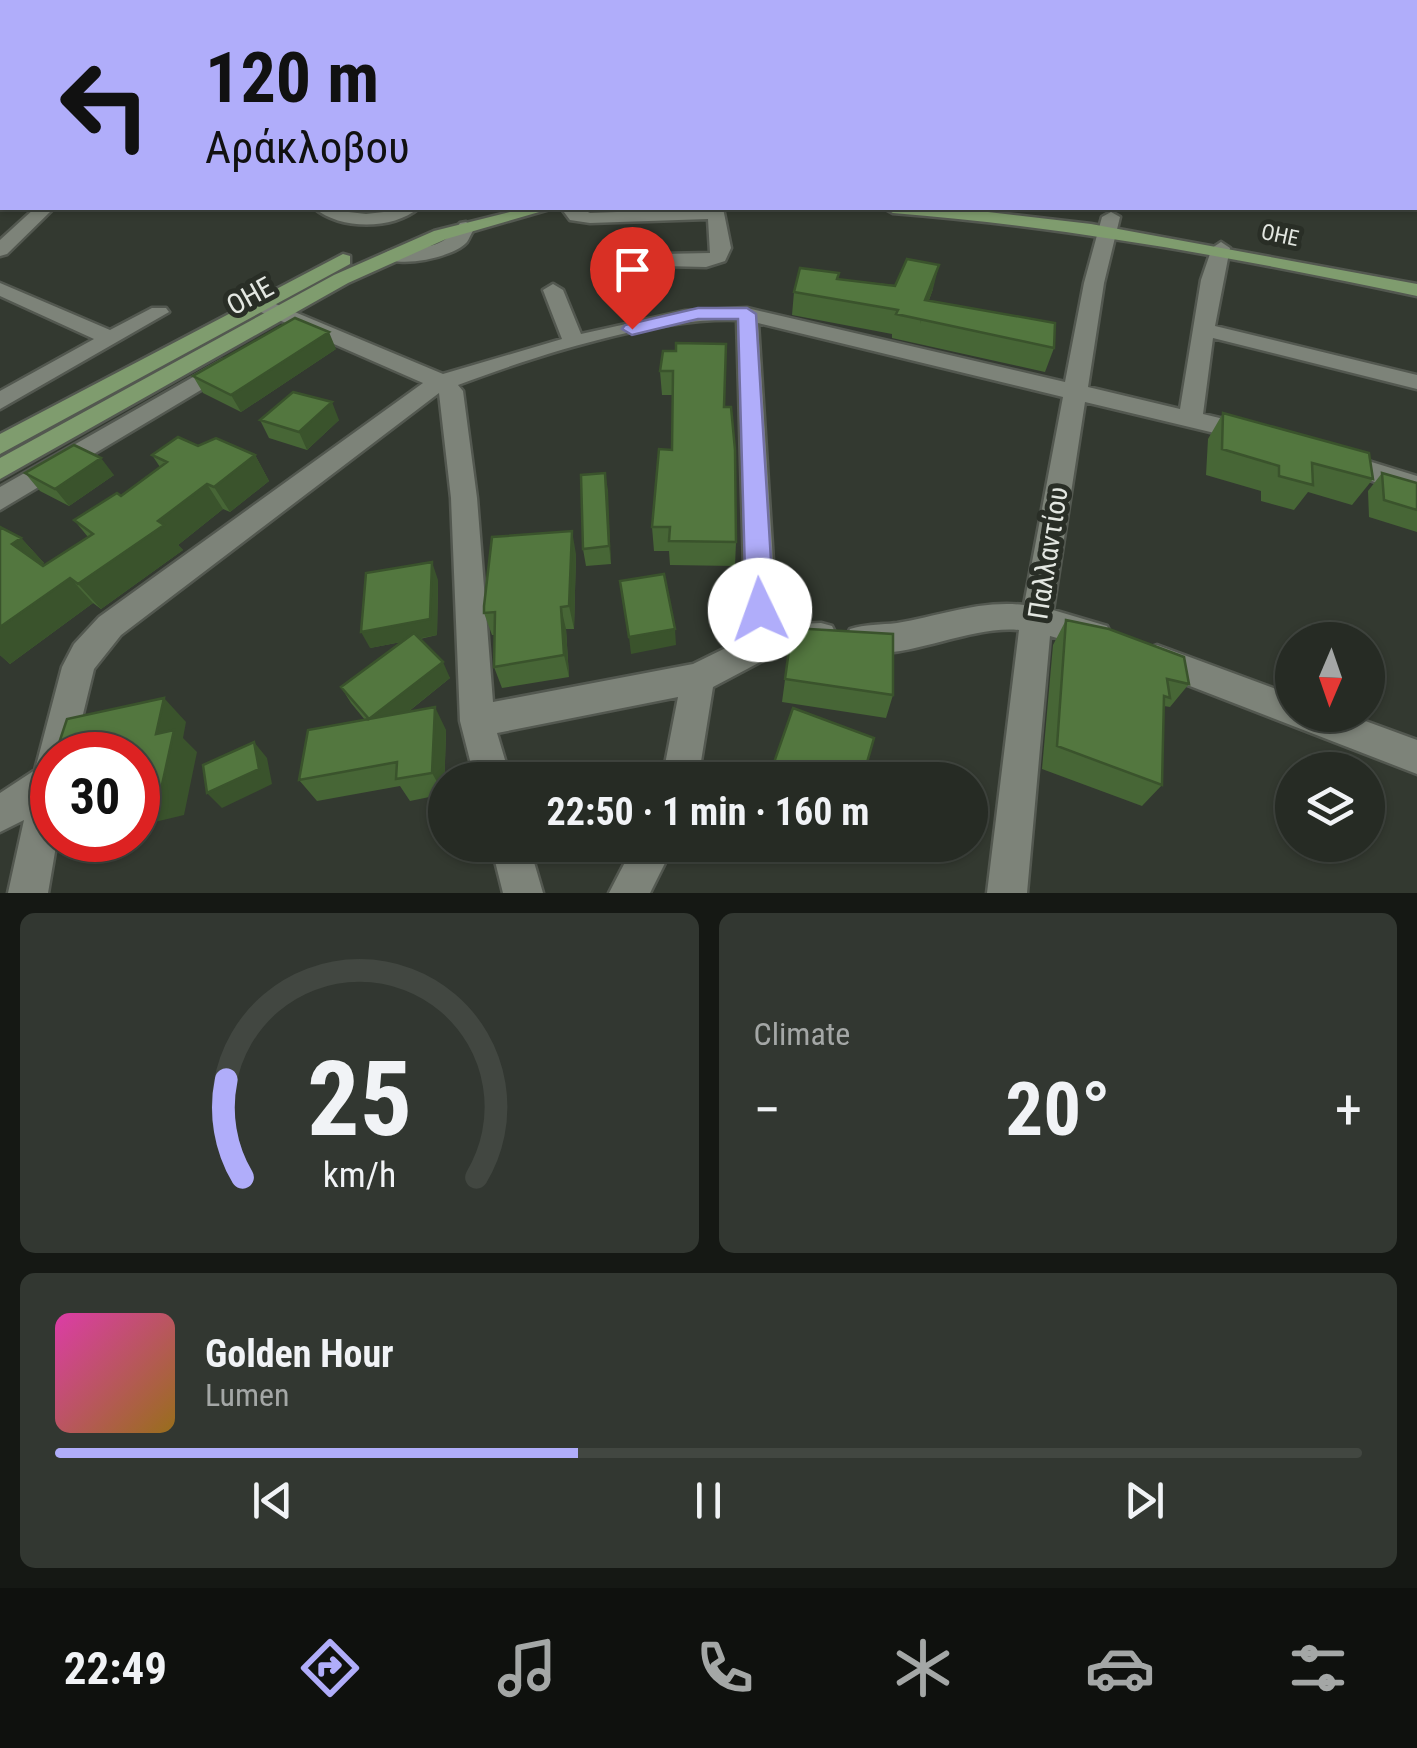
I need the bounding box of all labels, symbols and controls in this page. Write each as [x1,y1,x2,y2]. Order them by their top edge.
text: 120 m [205,37,379,119]
icon: left [40,40,170,170]
text: Αράκλοβου [205,121,410,174]
street label: ΟΗΕ [1259,219,1301,251]
pin [590,227,675,330]
icon: arrive [605,242,660,297]
street label: ΟΗΕ [221,270,279,322]
street label: Παλλαντίου [1021,484,1075,622]
position arrow [708,558,812,662]
north arrow [1275,622,1385,732]
map controls [1275,622,1385,862]
speed limit sign: 30 [30,732,160,862]
button: layers [1275,752,1385,862]
text: 22:50 · 1 min · 160 m [547,790,869,834]
text: Climate [754,1015,850,1053]
text: 25 [307,1039,412,1160]
text: 20° [1005,1065,1110,1153]
text: − [754,1078,781,1142]
text: + [1335,1078,1362,1142]
text: km/h [322,1154,396,1196]
text: Golden Hour [205,1332,394,1376]
text: Lumen [205,1376,290,1414]
icon: previous [245,1473,300,1528]
icon: pause [681,1473,736,1528]
icon: next [1117,1473,1172,1528]
icon: directions [295,1633,365,1703]
icon: music [492,1633,562,1703]
icon: phone [690,1633,760,1703]
icon: climate [888,1633,958,1703]
icon: car [1085,1633,1155,1703]
icon: filters [1283,1633,1353,1703]
text: 22:49 [64,1642,167,1695]

